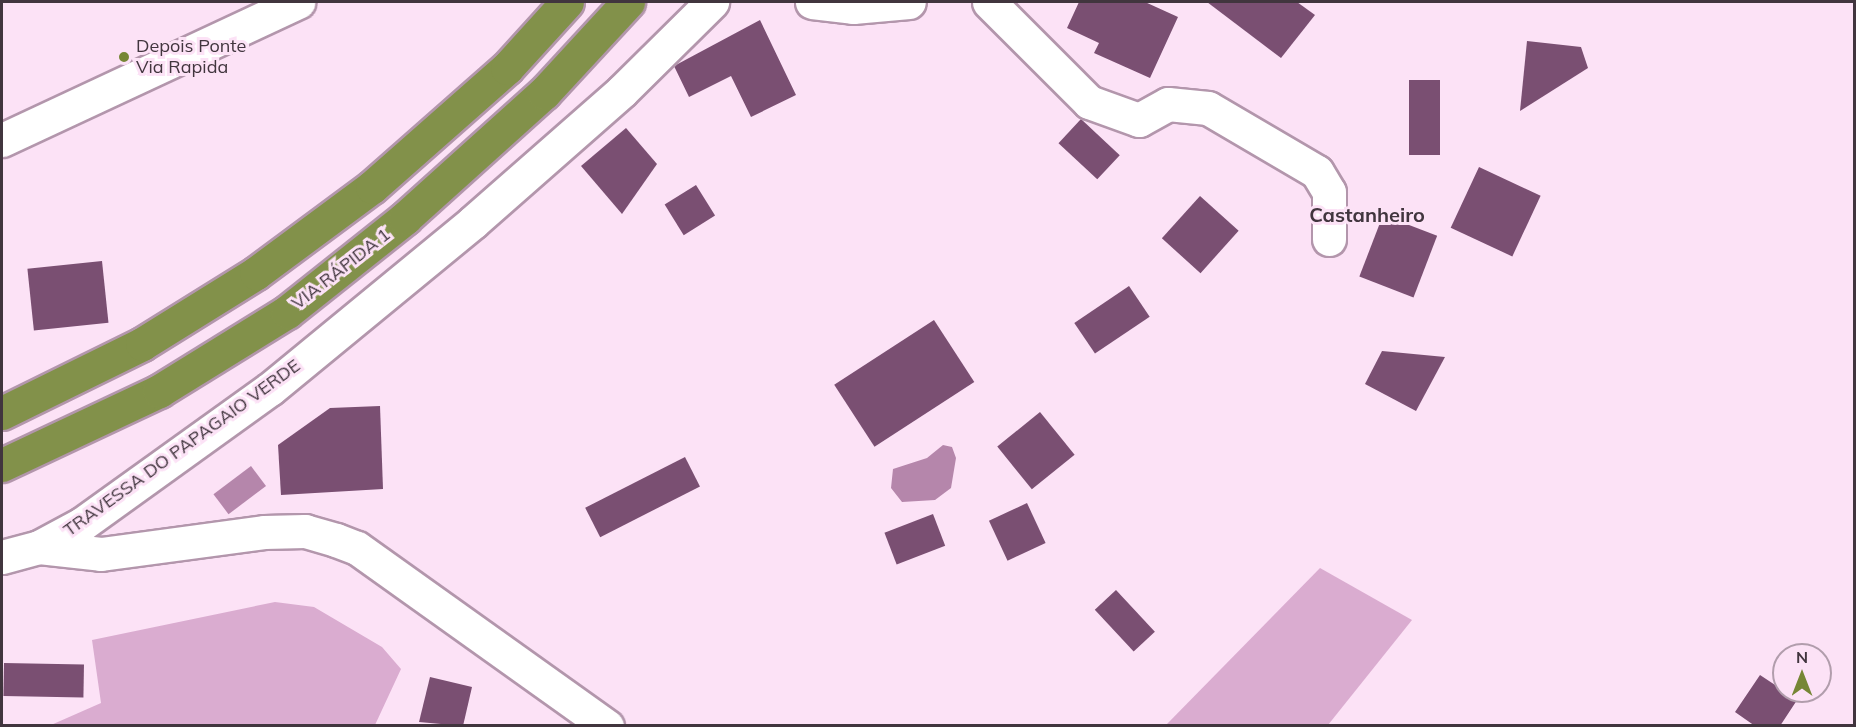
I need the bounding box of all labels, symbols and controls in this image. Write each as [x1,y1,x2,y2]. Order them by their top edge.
place label: Depois Ponte Via Rapida [136,36,246,78]
marker: Depois Ponte Via Rapida [117,50,131,64]
district label: Castanheiro [1309,202,1425,226]
street label: VIA RÁPIDA 1 [287,224,395,314]
street label: TRAVESSA DO PAPAGAIO VERDE [60,355,304,541]
north arrow [1772,643,1832,703]
text: N [1796,647,1808,667]

